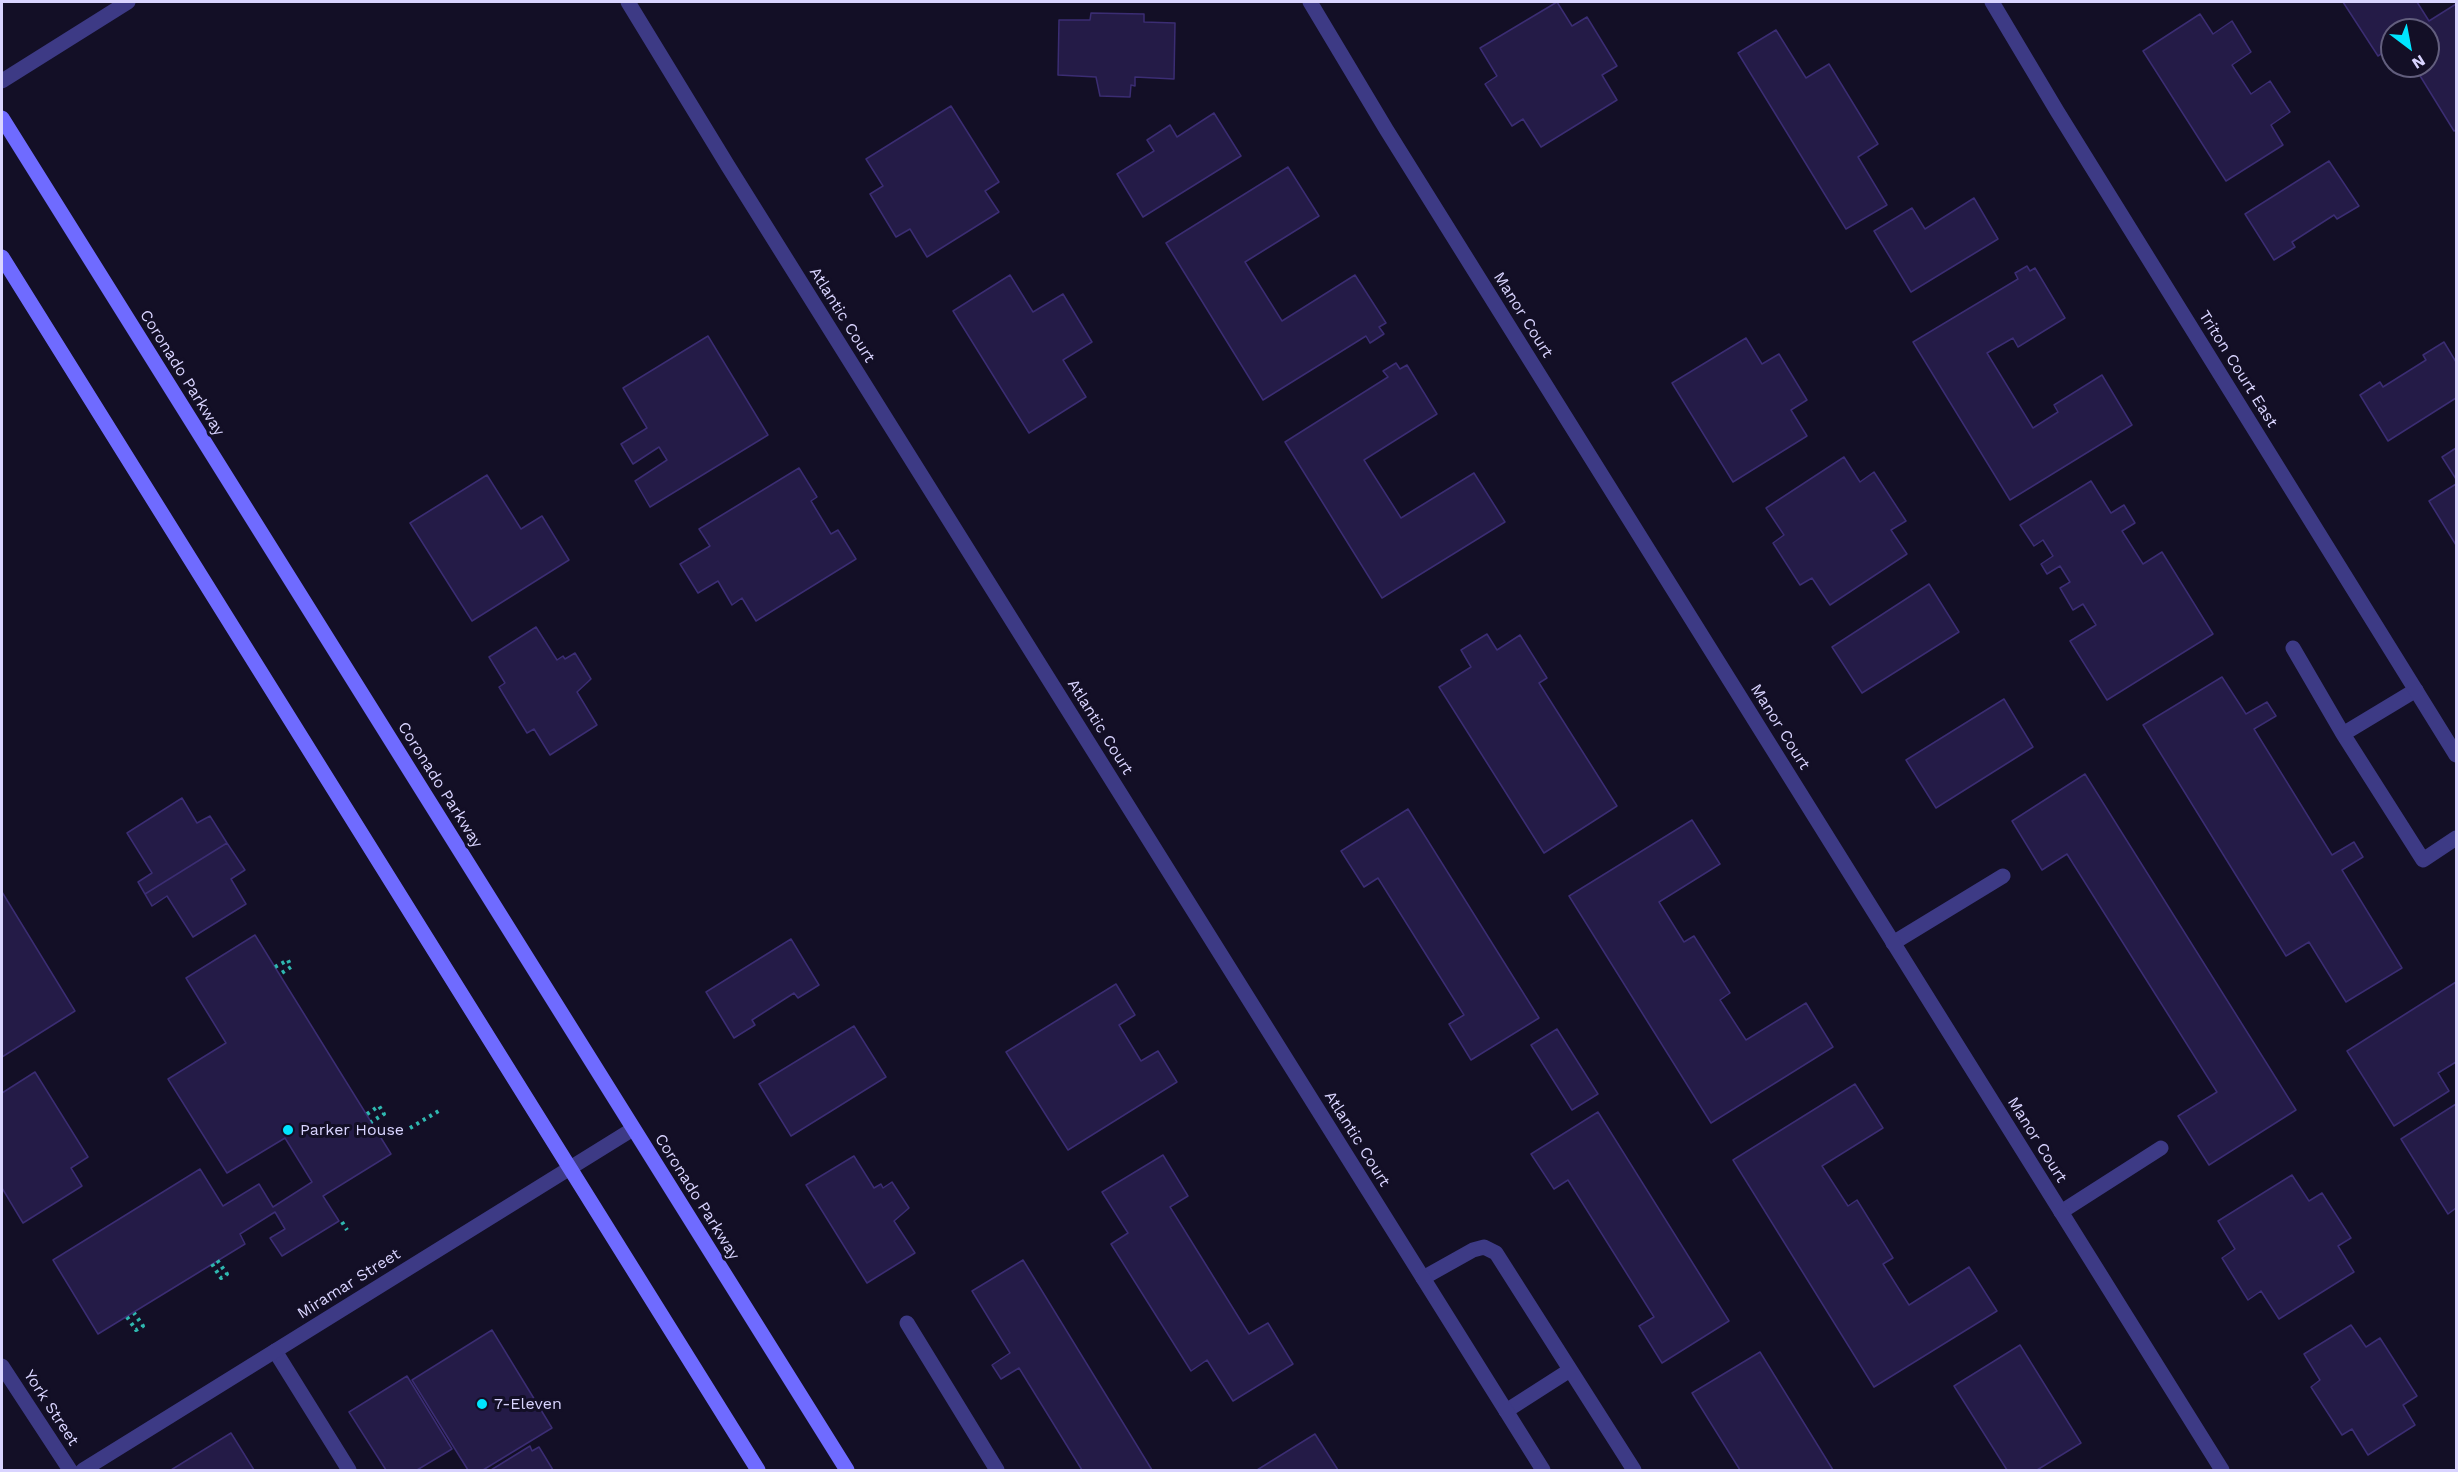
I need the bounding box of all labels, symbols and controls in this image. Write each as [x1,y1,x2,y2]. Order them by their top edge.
north arrow [2380,18,2440,78]
text: N [2409,51,2429,73]
street label: Atlantic Court [805,264,879,366]
street label: Manor Court [1489,269,1557,361]
street label: Coronado Parkway [135,306,229,440]
street label: Triton Court East [2194,307,2282,431]
street label: Atlantic Court [1063,676,1137,778]
street label: Manor Court [1746,681,1814,773]
street label: Coronado Parkway [393,718,487,852]
street label: Atlantic Court [1320,1088,1394,1190]
street label: Manor Court [2003,1094,2071,1186]
place label: Parker House [300,1120,404,1140]
marker: Parker House [281,1123,295,1137]
street label: Coronado Parkway [650,1130,744,1264]
street label: Miramar Street [294,1245,404,1323]
street label: York Street [19,1366,83,1450]
place label: 7-Eleven [494,1394,562,1414]
marker: 7-Eleven [475,1397,489,1411]

